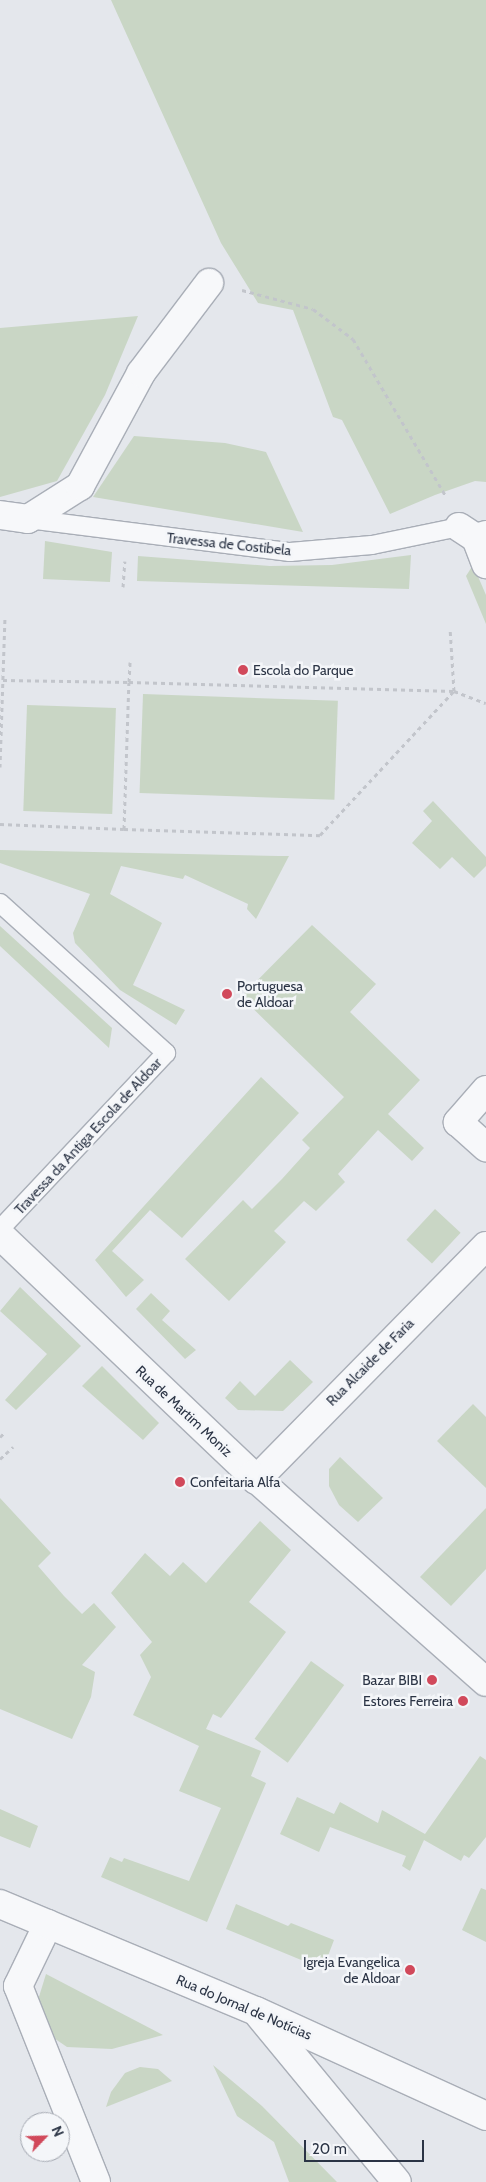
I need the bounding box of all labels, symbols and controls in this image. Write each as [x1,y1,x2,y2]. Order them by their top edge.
street label: Travessa de Costibela [166,529,292,559]
place label: Escola do Parque [253,662,353,678]
marker: Escola do Parque [237,664,249,676]
place label: Portuguesa de Aldoar [237,978,303,1010]
marker: Portuguesa de Aldoar [221,988,233,1000]
street label: Travessa da Antiga Escola de Aldoar [11,1054,165,1218]
street label: Rua Alcaide de Faria [323,1315,417,1409]
street label: Rua de Martim Moniz [132,1362,236,1460]
place label: Confeitaria Alfa [190,1474,280,1490]
marker: Confeitaria Alfa [174,1476,186,1488]
place label: Bazar BIBI [362,1672,422,1688]
marker: Bazar BIBI [426,1674,438,1686]
place label: Estores Ferreira [363,1693,453,1709]
marker: Estores Ferreira [457,1695,469,1707]
place label: Igreja Evangelica de Aldoar [303,1954,400,1986]
marker: Igreja Evangelica de Aldoar [404,1964,416,1976]
street label: Rua do Jornal de Notícias [174,1971,314,2043]
north arrow [20,2112,70,2162]
text: N [48,2123,68,2139]
scale bar [306,2130,426,2162]
text: 20 m [312,2140,347,2158]

